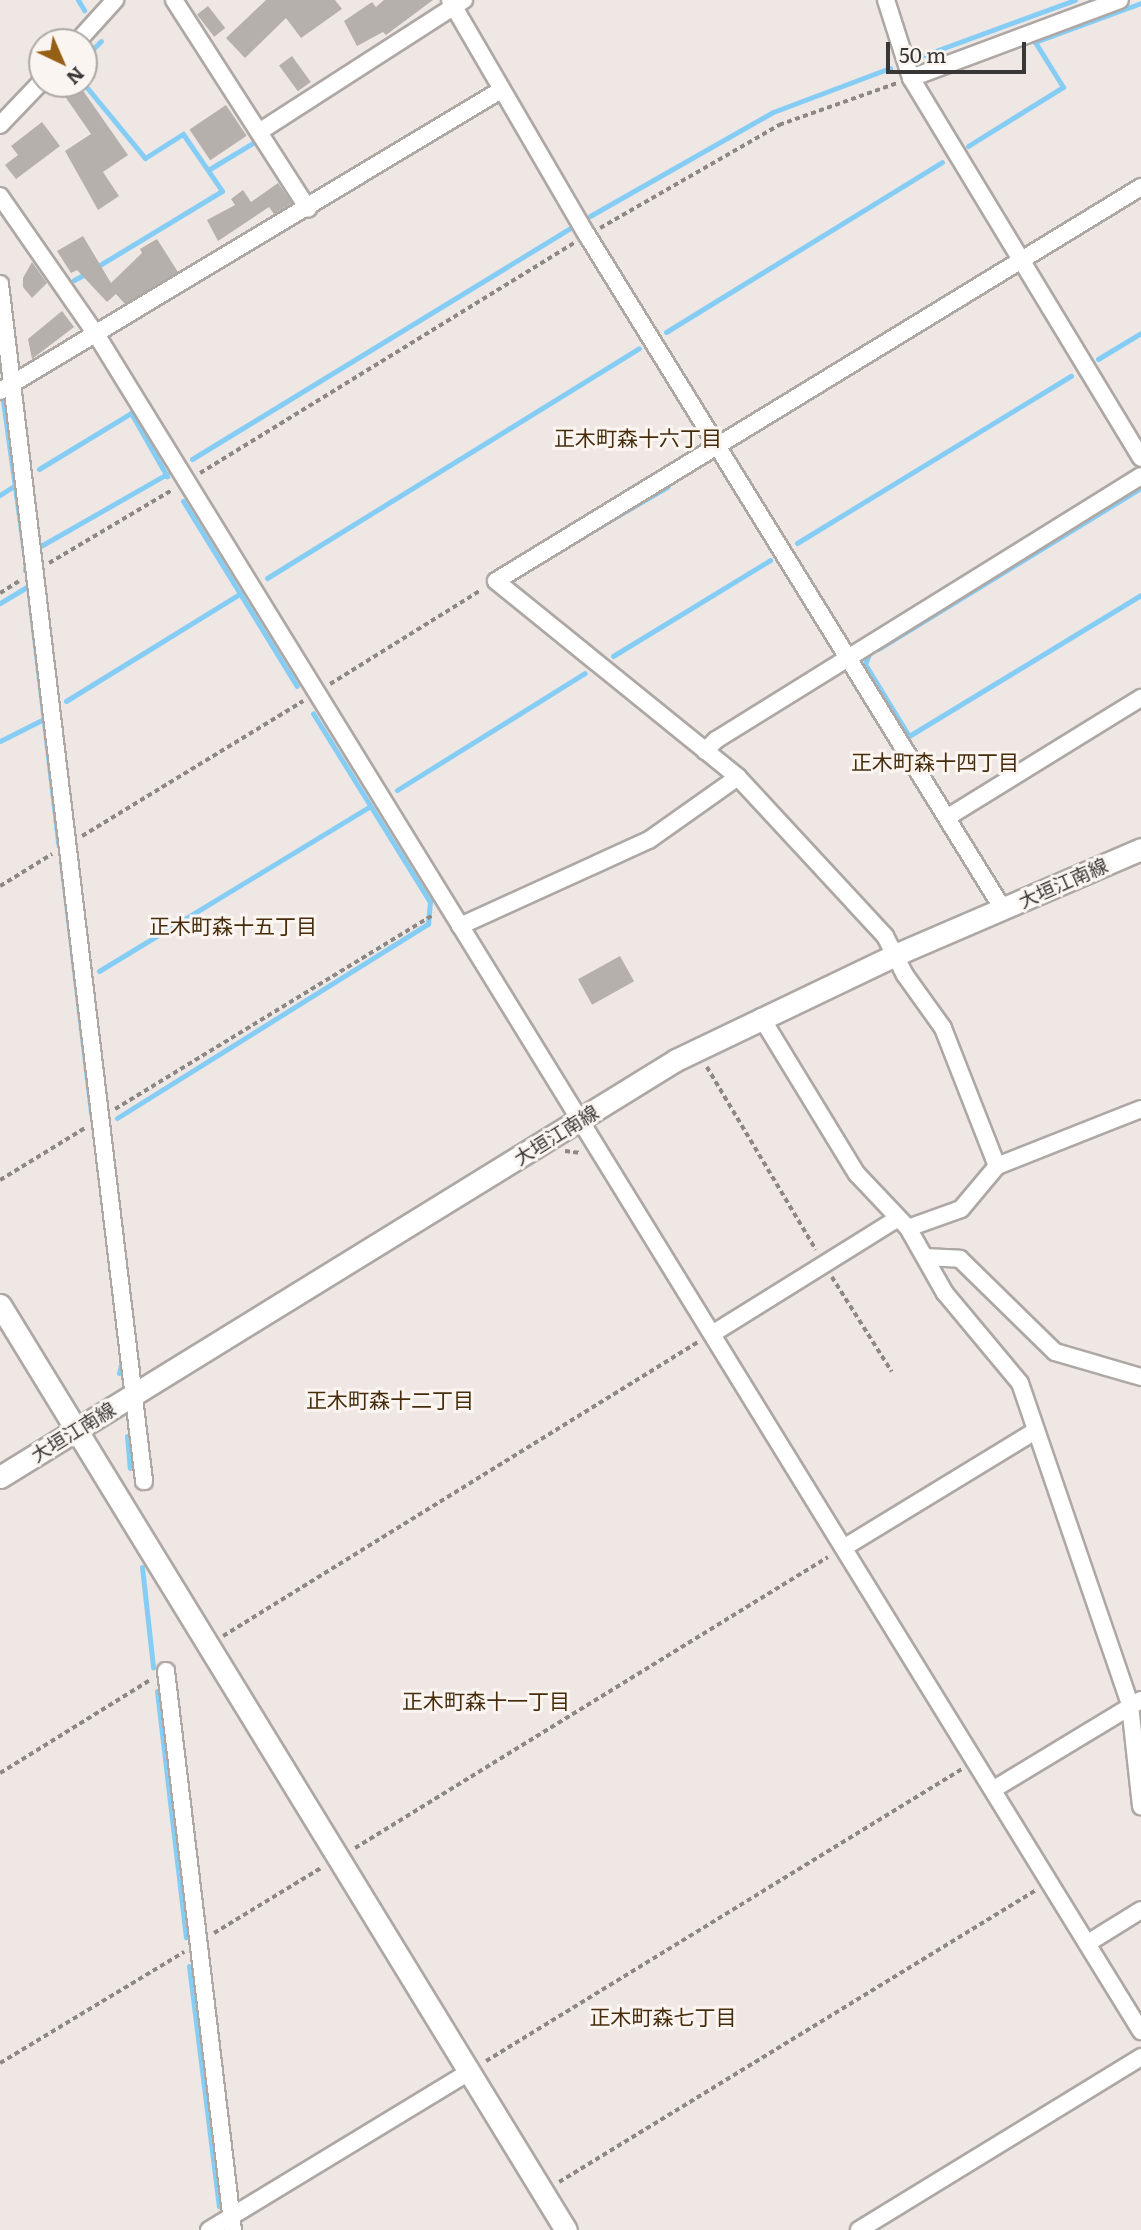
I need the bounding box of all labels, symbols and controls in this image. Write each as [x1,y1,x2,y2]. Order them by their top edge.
north arrow [28,28,98,98]
scale bar [889,28,1029,72]
text: 50 m [899,38,946,69]
text: N [61,61,92,92]
district label: 正木町森十六丁目 [554,424,722,450]
district label: 正木町森十四丁目 [851,748,1019,774]
street label: 大垣江南線 [1015,853,1111,913]
district label: 正木町森十五丁目 [149,912,317,938]
street label: 大垣江南線 [510,1100,602,1170]
district label: 正木町森十二丁目 [306,1386,474,1412]
street label: 大垣江南線 [27,1397,119,1467]
district label: 正木町森十一丁目 [402,1687,570,1713]
district label: 正木町森七丁目 [590,2003,736,2029]

